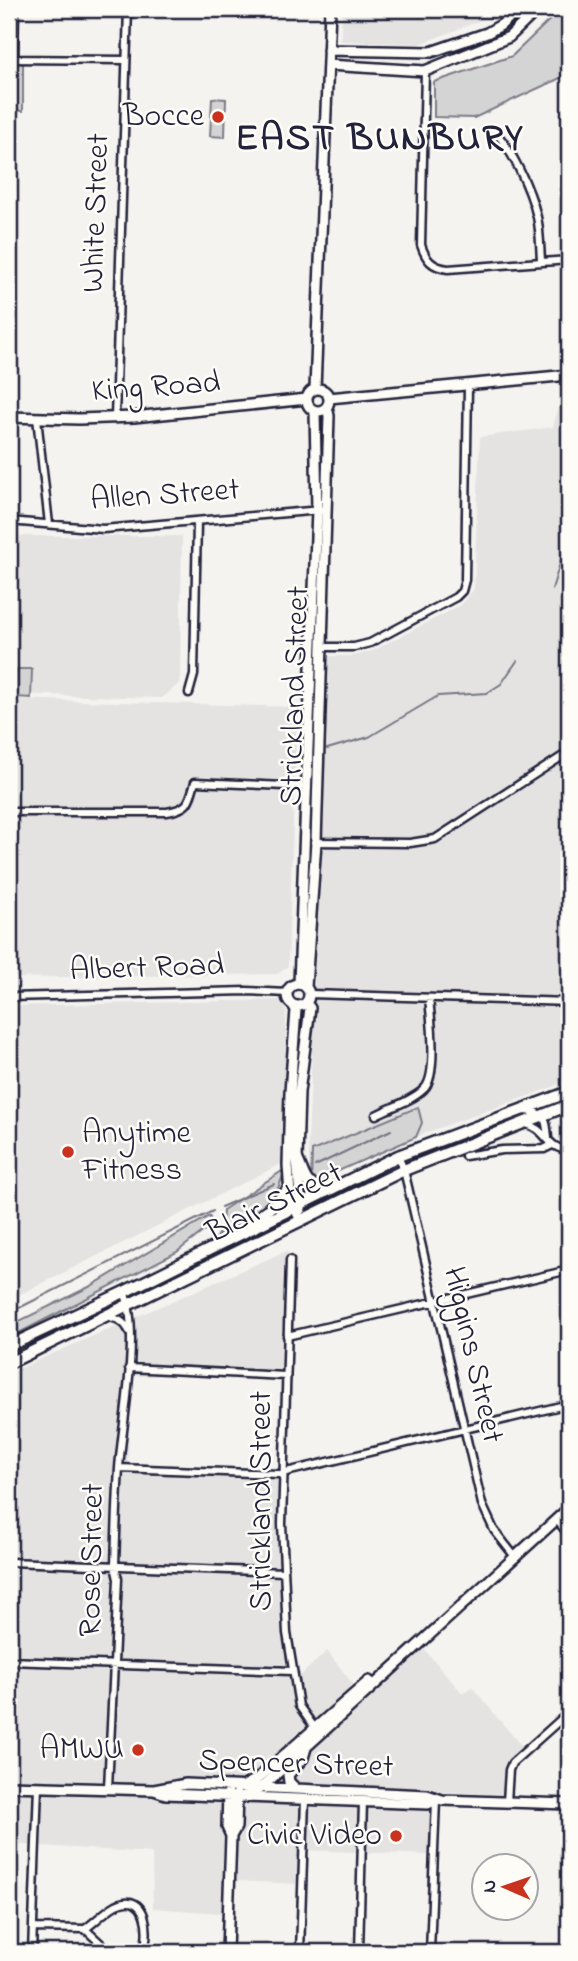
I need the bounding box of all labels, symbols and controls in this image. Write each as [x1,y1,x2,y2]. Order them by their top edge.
place label: Bocce [122,94,205,141]
marker: Bocce [210,109,226,125]
district label: EAST BUNBURY [235,112,525,168]
street label: White Street [71,132,123,294]
street label: King Road [90,360,222,416]
street label: Allen Street [89,467,241,525]
street label: Strickland Street [269,585,323,807]
street label: Albert Road [69,943,225,995]
place label: Anytime Fitness [81,1111,192,1195]
marker: Anytime Fitness [60,1144,76,1160]
street label: Blair Street [198,1151,351,1258]
street label: Higgins Street [429,1262,515,1448]
street label: Strickland Street [239,1391,286,1611]
street label: Rose Street [68,1483,118,1637]
place label: AMWU [40,1727,124,1774]
street label: Spencer Street [198,1738,395,1792]
marker: AMWU [130,1742,146,1758]
place label: Civic Video [247,1813,382,1860]
marker: Civic Video [388,1828,404,1844]
north arrow [470,1853,540,1923]
text: N [477,1879,504,1893]

